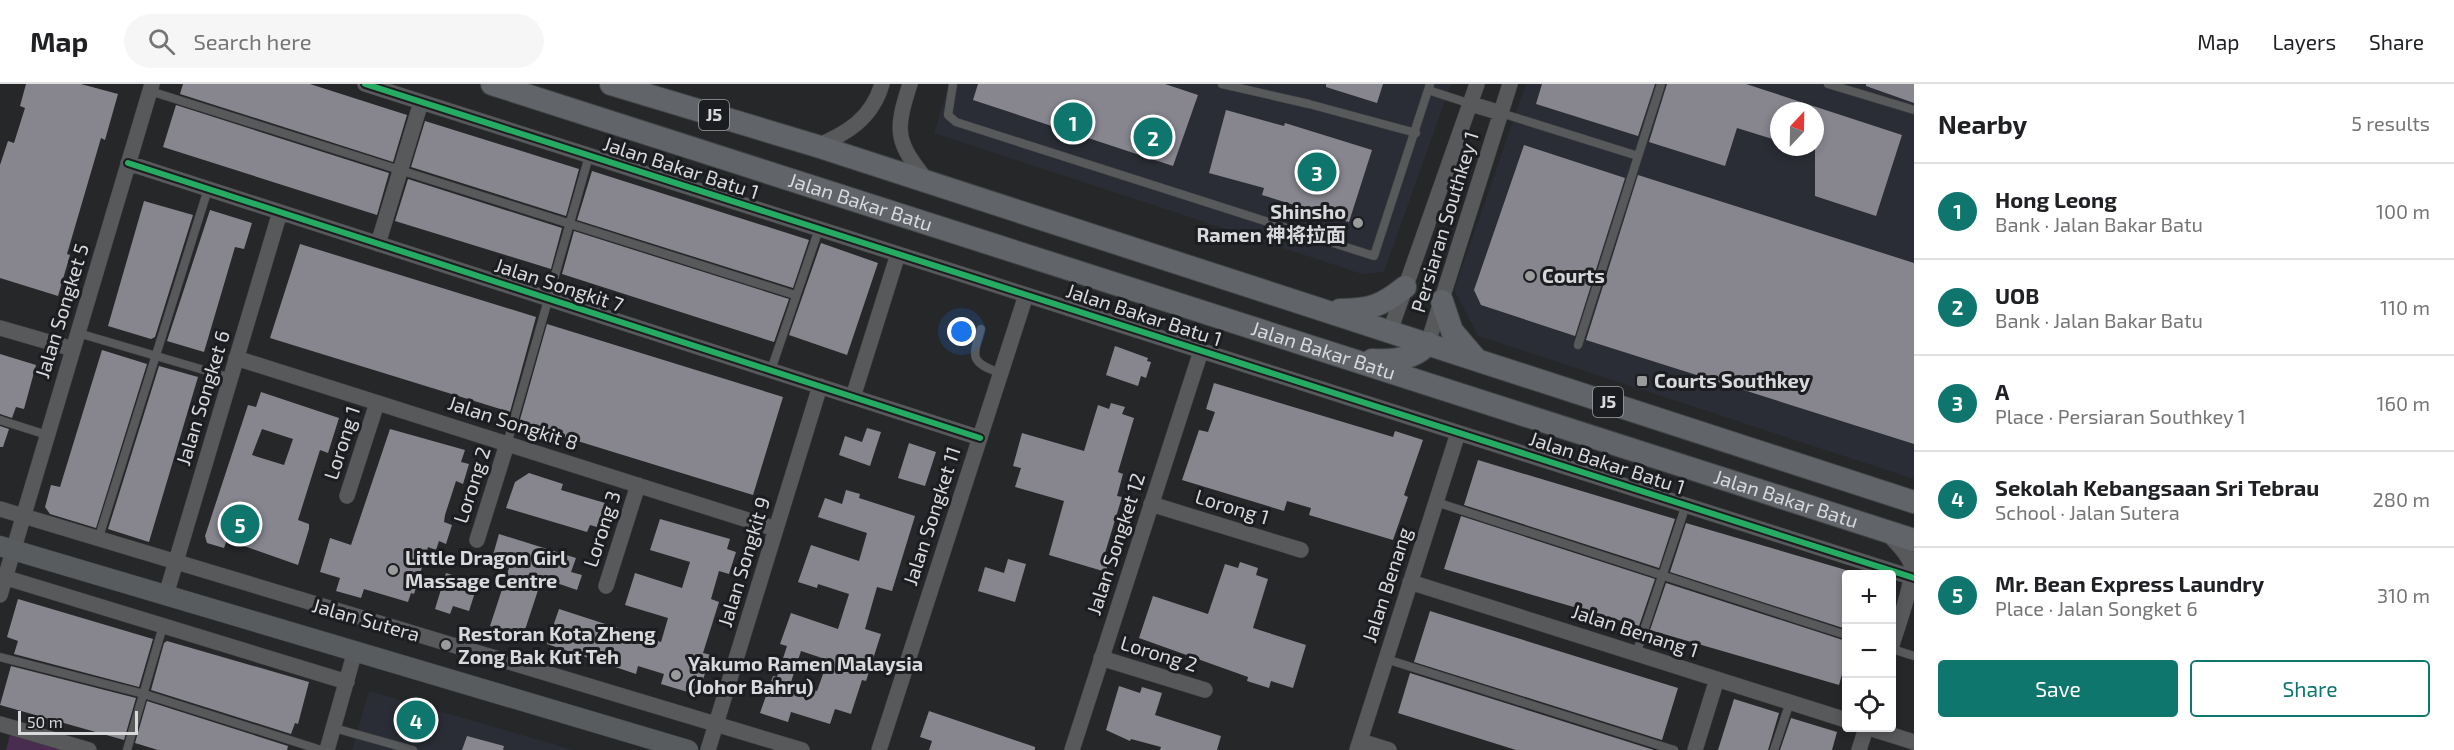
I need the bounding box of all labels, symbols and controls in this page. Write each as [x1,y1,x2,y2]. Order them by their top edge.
search box [124,14,544,68]
text: Map [30,24,88,58]
icon: search [145,25,178,58]
text: Search here [193,28,312,54]
text: Map [2197,29,2239,54]
text: Layers [2272,29,2336,54]
text: Share [2369,29,2424,54]
pin: 1 [1054,99,1092,144]
road number: J5 [699,100,729,130]
north arrow [1770,102,1824,156]
text: Nearby [1938,108,2027,139]
text: 5 results [2351,111,2430,135]
pin: 2 [1134,115,1172,160]
street label: Persiaran Southkey 1 [1405,128,1483,315]
street label: Jalan Bakar Batu 1 [600,131,762,204]
pin: 3 [1298,150,1336,194]
street label: Jalan Bakar Batu [786,167,936,236]
text: Hong Leong [1995,186,2117,212]
place label: Shinsho Ramen 神将拉面 [1196,199,1346,246]
text: 1 [1953,199,1962,223]
text: 100 m [2376,199,2430,223]
text: Bank · Jalan Bakar Batu [1995,212,2203,236]
marker: Shinsho Ramen 神将拉面 [1351,216,1365,230]
street label: Jalan Songket 5 [29,240,93,381]
street label: Jalan Songkit 7 [492,252,627,316]
place label: Courts [1542,263,1605,287]
marker: Courts [1523,269,1537,283]
street label: Jalan Bakar Batu 1 [1063,278,1225,351]
text: UOB [1995,282,2039,308]
text: 2 [1952,295,1963,319]
text: 110 m [2380,295,2430,319]
text: Bank · Jalan Bakar Batu [1995,308,2203,332]
street label: Jalan Bakar Batu [1249,315,1399,384]
your location [947,317,976,346]
street label: Jalan Songket 6 [170,327,234,468]
place label: Courts Southkey [1654,368,1811,393]
marker: Courts Southkey [1635,374,1649,388]
text: A [1995,378,2009,404]
road number: J5 [1593,387,1623,417]
street label: Jalan Songkit 8 [445,390,581,454]
text: 3 [1952,391,1963,415]
text: 160 m [2377,391,2430,415]
street label: Lorong 1 [318,403,364,483]
text: Place · Persiaran Southkey 1 [1995,404,2246,428]
street label: Jalan Bakar Batu 1 [1526,426,1688,499]
street label: Lorong 2 [447,443,495,526]
street label: Jalan Songket 11 [897,443,965,588]
street label: Jalan Bakar Batu [1711,464,1861,532]
street label: Jalan Songket 12 [1081,470,1149,618]
text: Sekolah Kebangsaan Sri Tebrau [1995,474,2319,500]
street label: Lorong 1 [1192,483,1272,529]
street label: Lorong 3 [577,487,625,570]
text: 4 [1951,487,1964,511]
text: 280 m [2373,487,2430,511]
street label: Jalan Songkit 9 [712,494,774,630]
text: School · Jalan Sutera [1995,500,2180,524]
pin: 5 [220,502,260,546]
street label: Jalan Benang [1356,524,1416,645]
place label: Little Dragon Girl Massage Centre [405,545,567,592]
marker: Little Dragon Girl Massage Centre [386,563,400,577]
map controls [1842,570,1896,732]
button: + [1842,570,1896,624]
text: Mr. Bean Express Laundry [1995,570,2264,596]
text: 5 [1952,583,1963,607]
text: 310 m [2377,583,2430,607]
street label: Jalan Sutera [310,592,423,646]
text: Place · Jalan Songket 6 [1995,596,2198,620]
street label: Jalan Benang 1 [1569,598,1702,662]
place label: Restoran Kota Zheng Zong Bak Kut Teh [458,621,656,668]
button: − [1842,624,1896,678]
street label: Lorong 2 [1118,630,1201,676]
marker: Restoran Kota Zheng Zong Bak Kut Teh [439,638,453,652]
place label: Yakumo Ramen Malaysia (Johor Bahru) [688,651,923,698]
button: Save [1938,660,2178,717]
button: Share [2190,660,2430,717]
marker: Yakumo Ramen Malaysia (Johor Bahru) [669,668,683,682]
button: locate [1842,678,1896,732]
pin: 4 [396,698,436,742]
scale bar [18,708,138,736]
text: 50 m [27,712,63,731]

